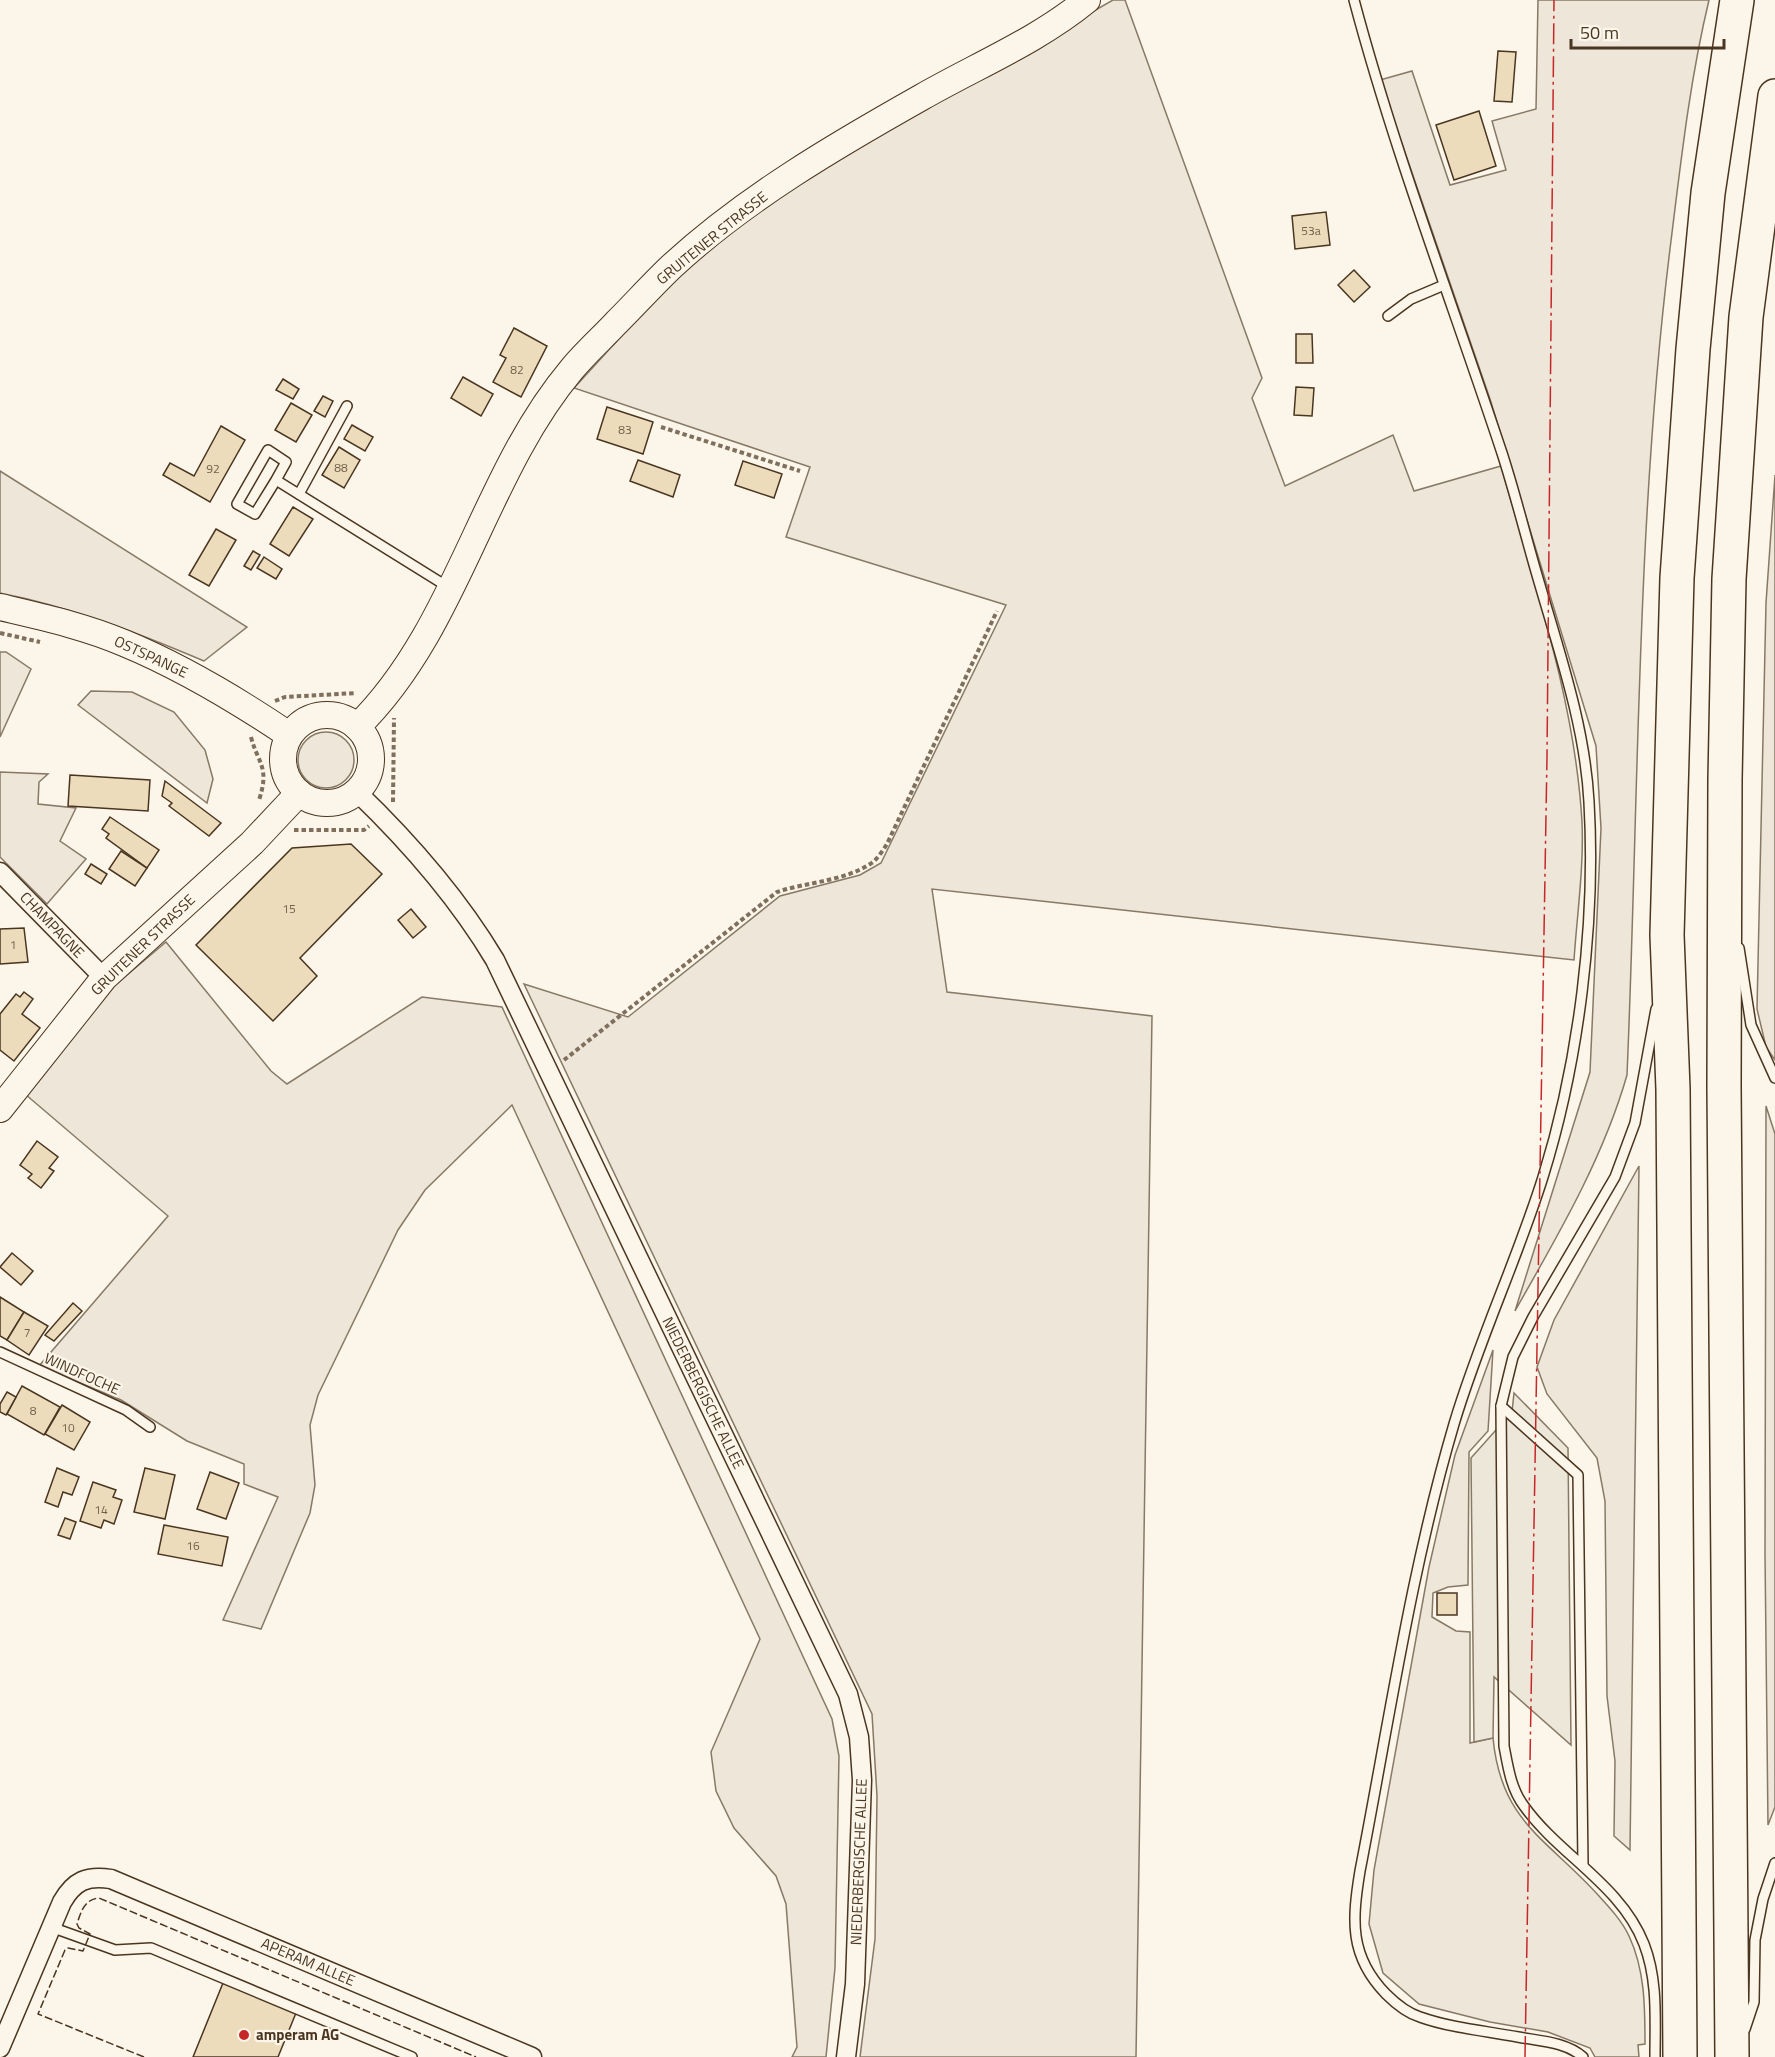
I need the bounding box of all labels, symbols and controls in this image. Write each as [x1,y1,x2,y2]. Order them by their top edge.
scale bar [1571,12,1724,50]
text: 50 m [1580,19,1619,46]
street label: GRUITENER STRASSE [651,185,772,290]
house number: 53a [1301,221,1321,240]
house number: 82 [510,360,524,379]
house number: 83 [618,420,632,439]
house number: 88 [334,458,348,477]
house number: 92 [206,459,220,478]
street label: OSTSPANGE [111,629,192,684]
street label: CHAMPAGNE [15,886,90,963]
street label: GRUITENER STRASSE [85,889,200,1001]
house number: 15 [282,899,296,918]
house number: 1 [10,935,16,954]
street label: NIEDERBERGISCHE ALLEE [657,1313,750,1473]
house number: 7 [24,1323,30,1342]
street label: WINDFOCHE [41,1347,124,1401]
house number: 8 [30,1401,37,1420]
house number: 10 [61,1418,75,1437]
house number: 14 [94,1500,108,1519]
house number: 16 [186,1536,200,1555]
street label: NIEDERBERGISCHE ALLEE [844,1778,873,1946]
street label: APERAM ALLEE [258,1931,359,1992]
place label: amperam AG [256,2023,339,2046]
marker: amperam AG [237,2028,251,2042]

